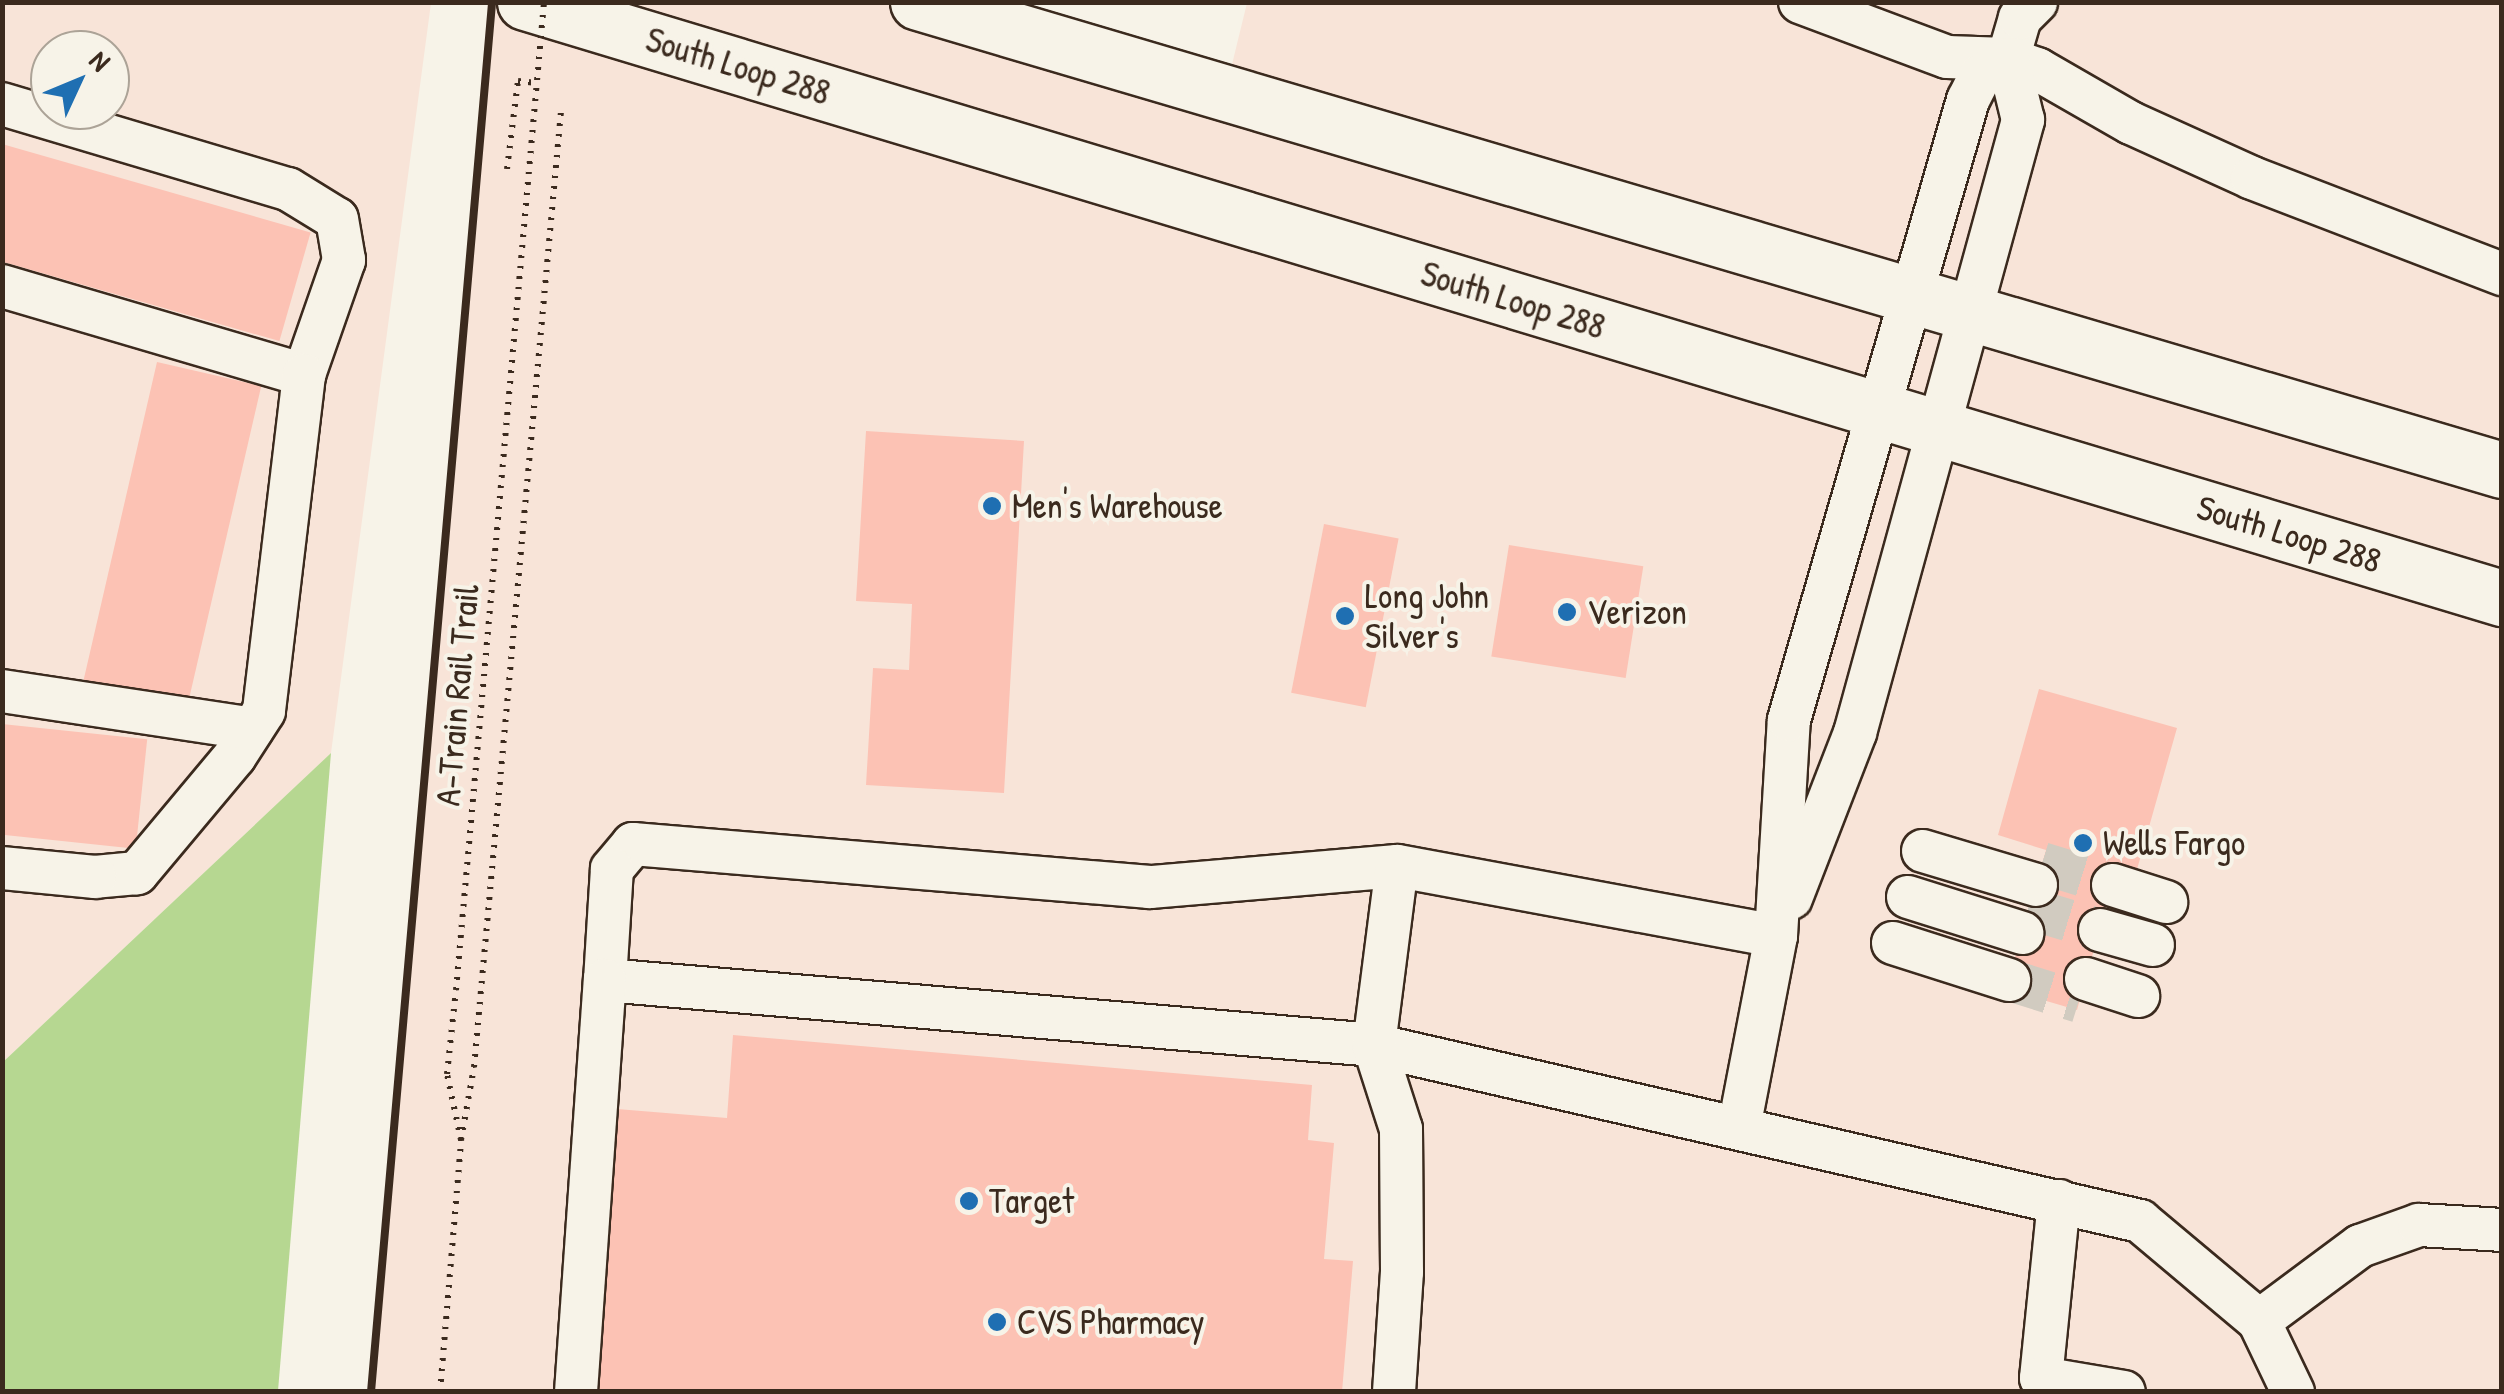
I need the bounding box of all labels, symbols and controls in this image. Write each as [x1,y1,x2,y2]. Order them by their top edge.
street label: South Loop 288 [641,18,835,114]
north arrow [30,30,130,130]
text: N [81,42,119,79]
street label: South Loop 288 [1416,252,1610,348]
place label: Men's Warehouse [1012,485,1223,527]
street label: South Loop 288 [2192,486,2386,582]
marker: Men's Warehouse [981,495,1003,517]
place label: Long John Silver's [1365,575,1489,657]
street label: A-Train Rail Trail [426,583,488,807]
place label: Verizon [1587,591,1687,633]
marker: Verizon [1556,601,1578,623]
marker: Long John Silver's [1334,605,1356,627]
place label: Wells Fargo [2103,822,2245,864]
marker: Wells Fargo [2072,832,2094,854]
place label: Target [989,1180,1074,1222]
marker: Target [958,1190,980,1212]
place label: CVS Pharmacy [1017,1301,1205,1343]
marker: CVS Pharmacy [986,1311,1008,1333]

